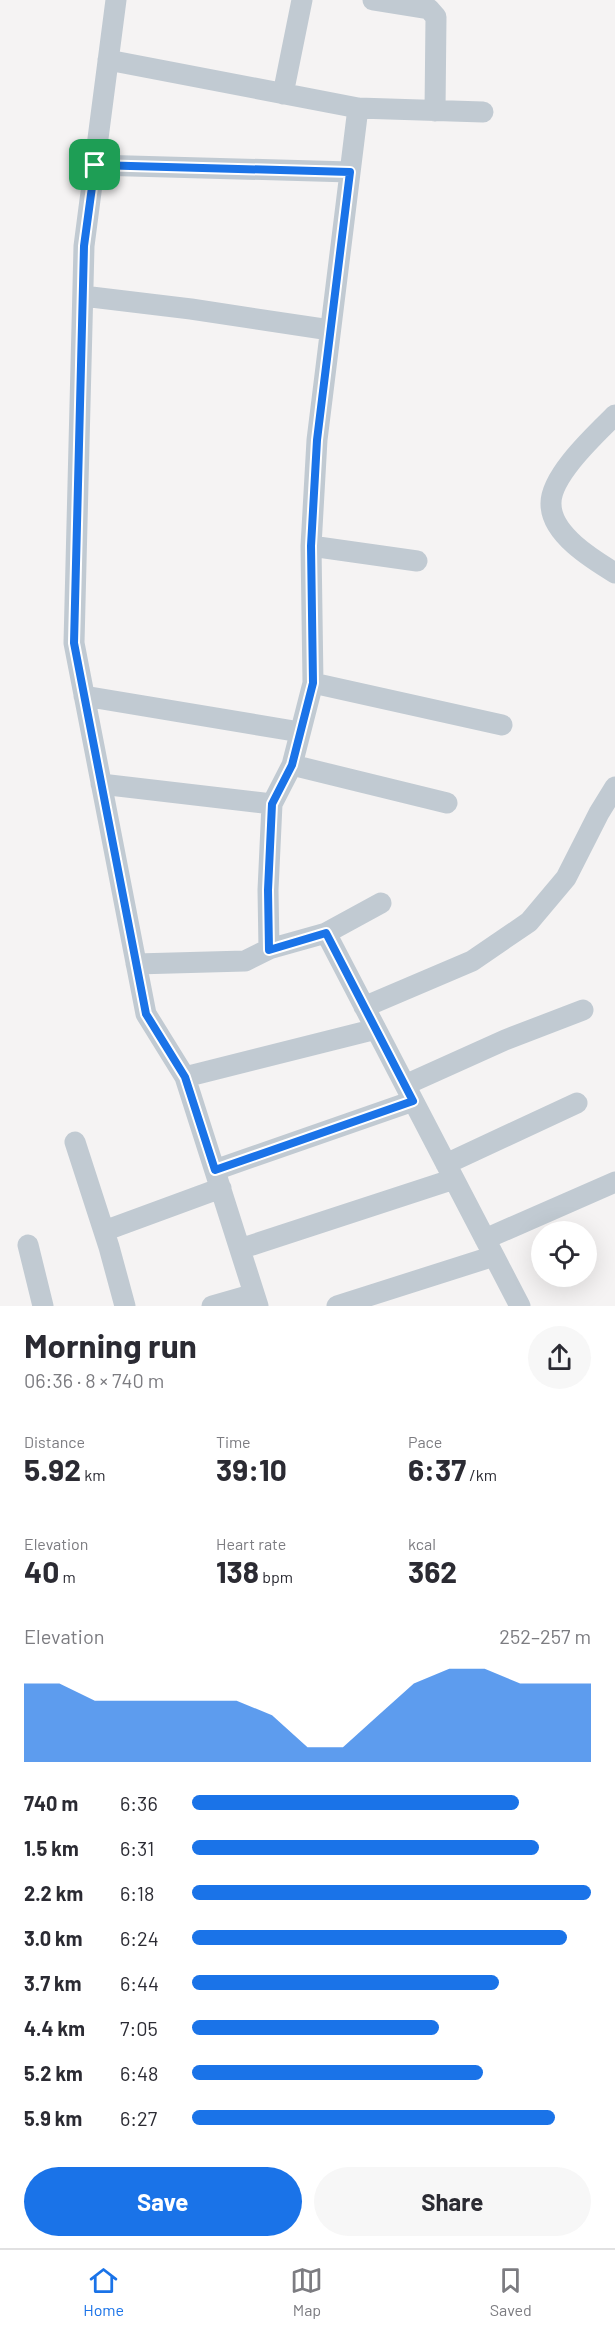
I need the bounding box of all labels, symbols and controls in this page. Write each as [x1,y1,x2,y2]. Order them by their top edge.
pin [69,139,120,190]
icon: arrive [78,148,111,181]
map controls [531,1221,597,1287]
button: locate [531,1221,597,1287]
text: Morning run [24,1325,197,1365]
button: share [528,1326,591,1389]
text: 06:36 · 8 × 740 m [24,1368,164,1392]
text: Distance [24,1432,85,1451]
text: Time [216,1432,251,1451]
text: Pace [408,1432,442,1451]
text: 5.92 [24,1451,81,1487]
text: 39:10 [216,1451,287,1487]
text: 6:37 [408,1451,466,1487]
text: km [81,1465,105,1484]
text: /km [466,1465,497,1484]
text: Elevation [24,1534,88,1553]
text: Heart rate [216,1534,286,1553]
text: kcal [408,1534,436,1553]
text: 40 [24,1553,59,1589]
text: 138 [216,1553,259,1589]
text: 362 [408,1553,457,1589]
text: m [59,1567,76,1586]
text: bpm [259,1567,293,1586]
text: Elevation [24,1624,105,1648]
text: 252–257 m [499,1624,591,1648]
text: 740 m [24,1791,78,1815]
text: 6:36 [120,1791,158,1815]
text: 1.5 km [24,1836,79,1860]
text: 6:31 [120,1836,154,1860]
text: 2.2 km [24,1881,83,1905]
text: 6:18 [120,1881,155,1905]
text: 3.0 km [24,1926,82,1950]
text: 6:24 [120,1926,159,1950]
text: 3.7 km [24,1971,81,1995]
text: 6:44 [120,1971,159,1995]
text: 4.4 km [24,2016,85,2040]
text: 7:05 [120,2016,158,2040]
text: 5.2 km [24,2061,83,2085]
text: 6:48 [120,2061,159,2085]
text: 5.9 km [24,2106,82,2130]
text: 6:27 [120,2106,157,2130]
button: Save [24,2167,302,2236]
button: Share [314,2167,591,2236]
tab: Home [83,2264,124,2319]
tab: Map [290,2264,323,2319]
tab: Saved [490,2264,532,2319]

